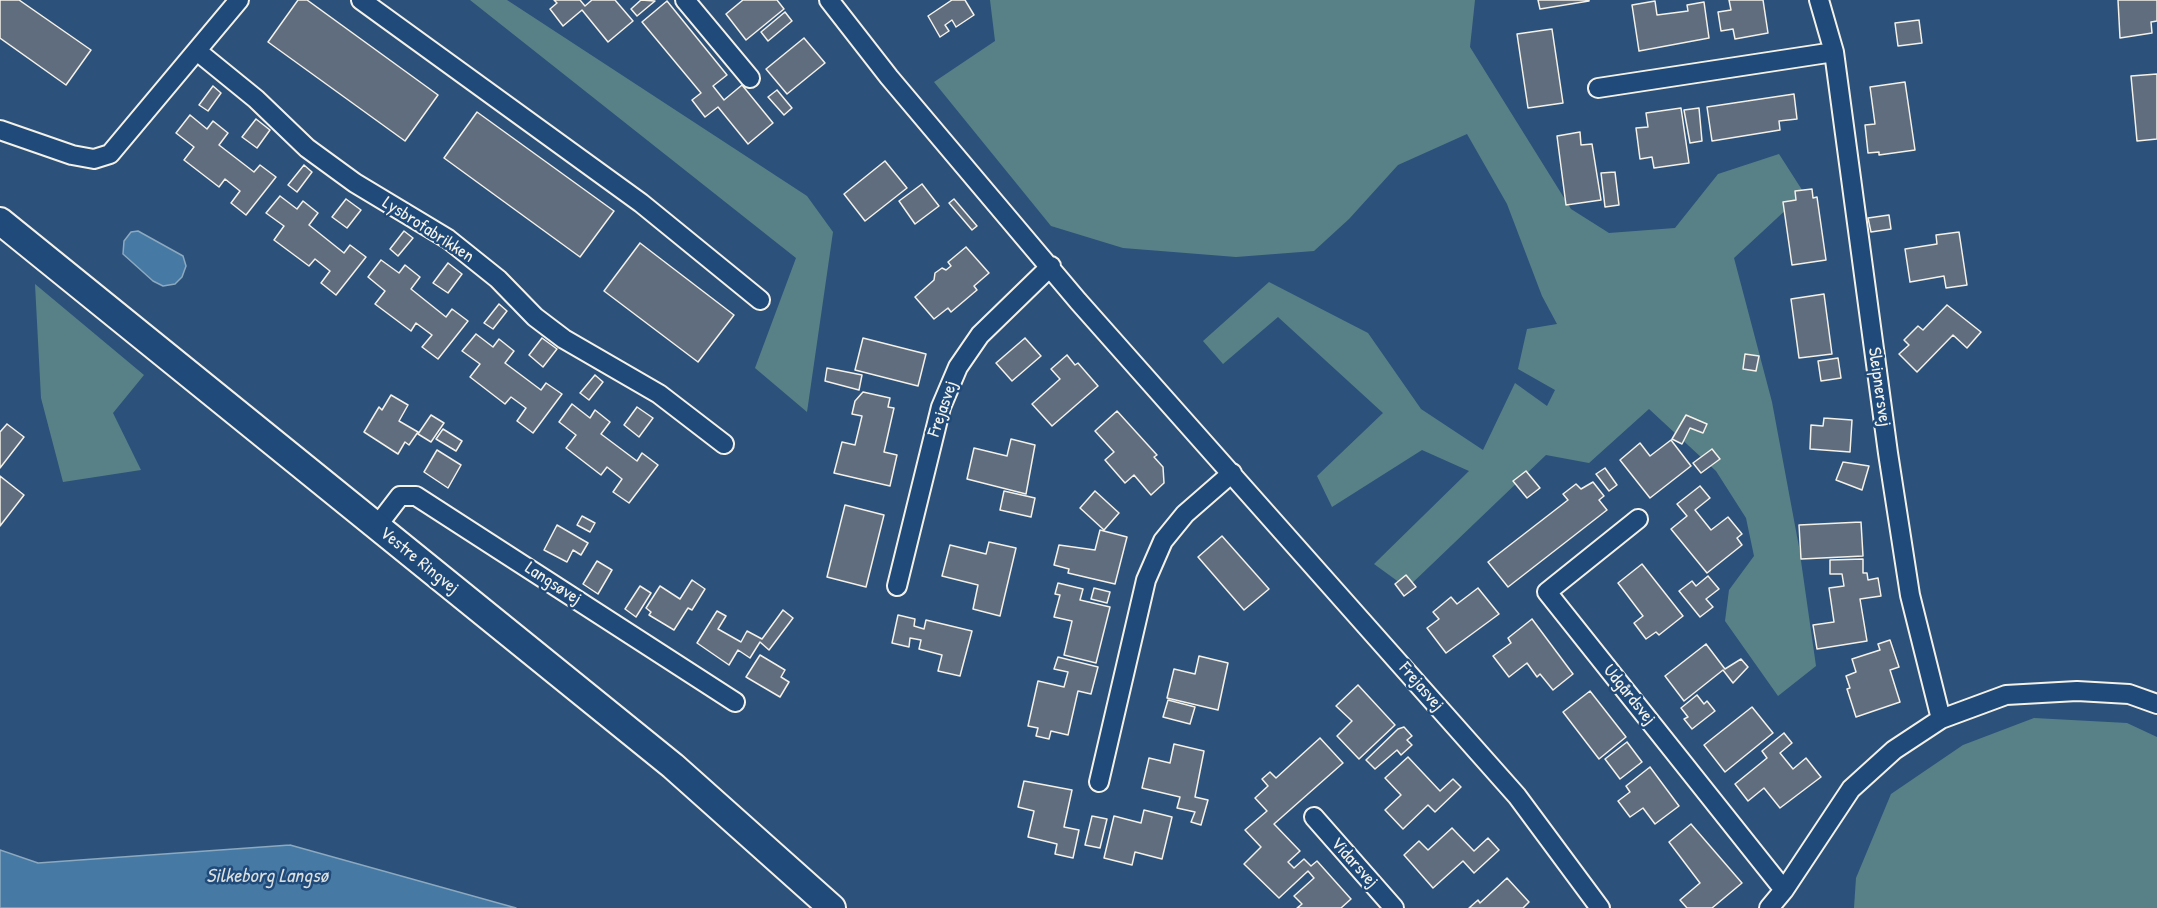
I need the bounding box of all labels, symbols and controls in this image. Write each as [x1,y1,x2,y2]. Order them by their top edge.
street label: Lysbrofabrikken [378,192,478,268]
street label: Sleipnersvej [1863,346,1895,428]
street label: Frejasvej [923,378,963,440]
street label: Vestre Ringvej [375,523,463,599]
street label: Langsøvej [521,558,585,610]
street label: Frejasvej [1394,658,1448,716]
street label: Udgårdsvej [1598,660,1660,730]
street label: Vidarsvej [1326,833,1382,893]
water label: Silkeborg Langsø [206,865,328,889]

